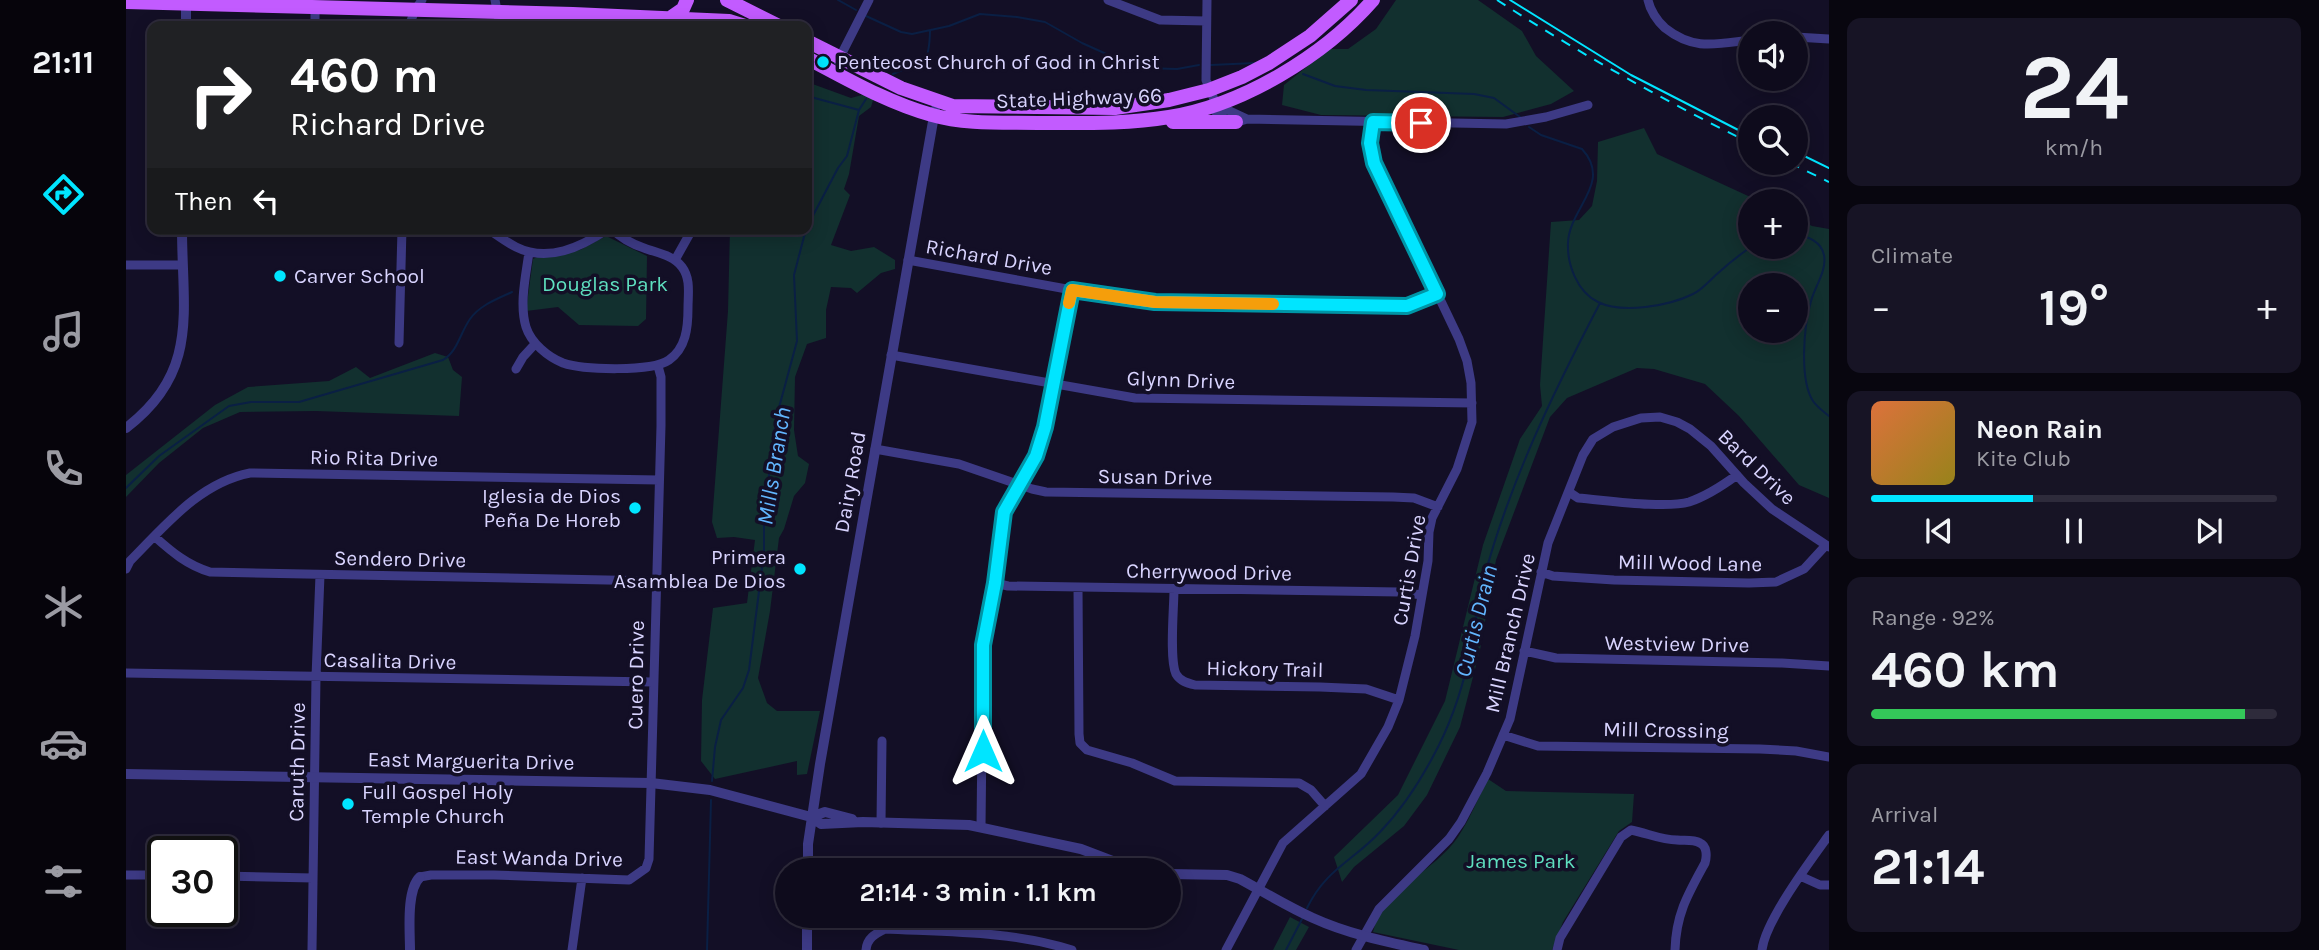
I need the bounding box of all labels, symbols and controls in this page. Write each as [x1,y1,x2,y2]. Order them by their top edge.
map controls [1738,21,1808,343]
button: sound [1738,21,1808,91]
text: 24 [2019,35,2129,141]
text: 21:11 [32,44,94,81]
text: 460 m [290,47,439,104]
icon: right [175,49,266,140]
place label: Pentecost Church of God in Christ [837,50,1160,74]
marker: Pentecost Church of God in Christ [815,54,831,70]
street label: State Highway 66 [996,83,1162,113]
pin [1391,93,1451,153]
icon: arrive [1402,104,1440,142]
button: search [1738,105,1808,175]
text: Richard Drive [290,106,485,143]
text: km/h [2045,134,2103,161]
icon: directions [39,170,88,219]
icon: left [247,182,285,220]
text: Then [175,186,233,217]
button: + [1738,189,1808,259]
street label: Richard Drive [924,234,1054,280]
text: Climate [1871,242,1953,269]
place label: Carver School [294,264,425,288]
marker: Carver School [272,268,288,284]
park label: Douglas Park [542,272,668,296]
button: − [1738,273,1808,343]
text: 19° [2039,277,2109,338]
text: − [1871,285,1891,330]
text: + [2257,285,2277,330]
icon: music [39,307,88,356]
street label: Glynn Drive [1126,366,1236,394]
water label: Mills Branch [751,405,797,527]
text: Neon Rain [1976,414,2103,445]
street label: Bard Drive [1713,424,1801,510]
street label: Dairy Road [829,430,871,534]
icon: phone [39,444,88,493]
street label: Rio Rita Drive [310,445,438,471]
text: Kite Club [1976,445,2071,472]
street label: Susan Drive [1097,464,1213,490]
place label: Iglesia de Dios Peña De Horeb [482,484,621,532]
marker: Iglesia de Dios Peña De Horeb [627,500,643,516]
icon: previous [1920,512,1958,550]
icon: pause [2055,512,2093,550]
icon: next [2190,512,2228,550]
street label: Curtis Drive [1387,513,1431,627]
place label: Primera Asamblea De Dios [614,545,786,593]
street label: Sendero Drive [334,546,466,572]
street label: Mill Wood Lane [1618,550,1762,576]
street label: Mill Branch Drive [1480,551,1540,715]
street label: Cherrywood Drive [1126,559,1292,585]
marker: Primera Asamblea De Dios [792,561,808,577]
water label: Curtis Drain [1449,562,1503,680]
icon: climate [39,582,88,631]
text: Range · 92% [1871,604,1995,631]
street label: Cuero Drive [623,620,649,730]
street label: Westview Drive [1604,631,1750,657]
text: 460 km [1871,639,2060,700]
street label: Casalita Drive [323,648,457,674]
street label: Hickory Trail [1206,656,1324,682]
street label: Caruth Drive [284,702,310,822]
position arrow [946,714,1020,788]
street label: Mill Crossing [1603,717,1729,743]
icon: car [39,719,88,768]
street label: East Marguerita Drive [368,747,574,775]
place label: Full Gospel Holy Temple Church [362,780,513,828]
marker: Full Gospel Holy Temple Church [340,796,356,812]
text: Arrival [1871,801,1938,828]
speed limit sign: 30 [147,836,238,927]
text: 21:14 [1871,836,1985,897]
street label: East Wanda Drive [455,845,623,871]
park label: James Park [1466,849,1576,873]
icon: filters [39,857,88,906]
text: 21:14 · 3 min · 1.1 km [859,877,1097,908]

